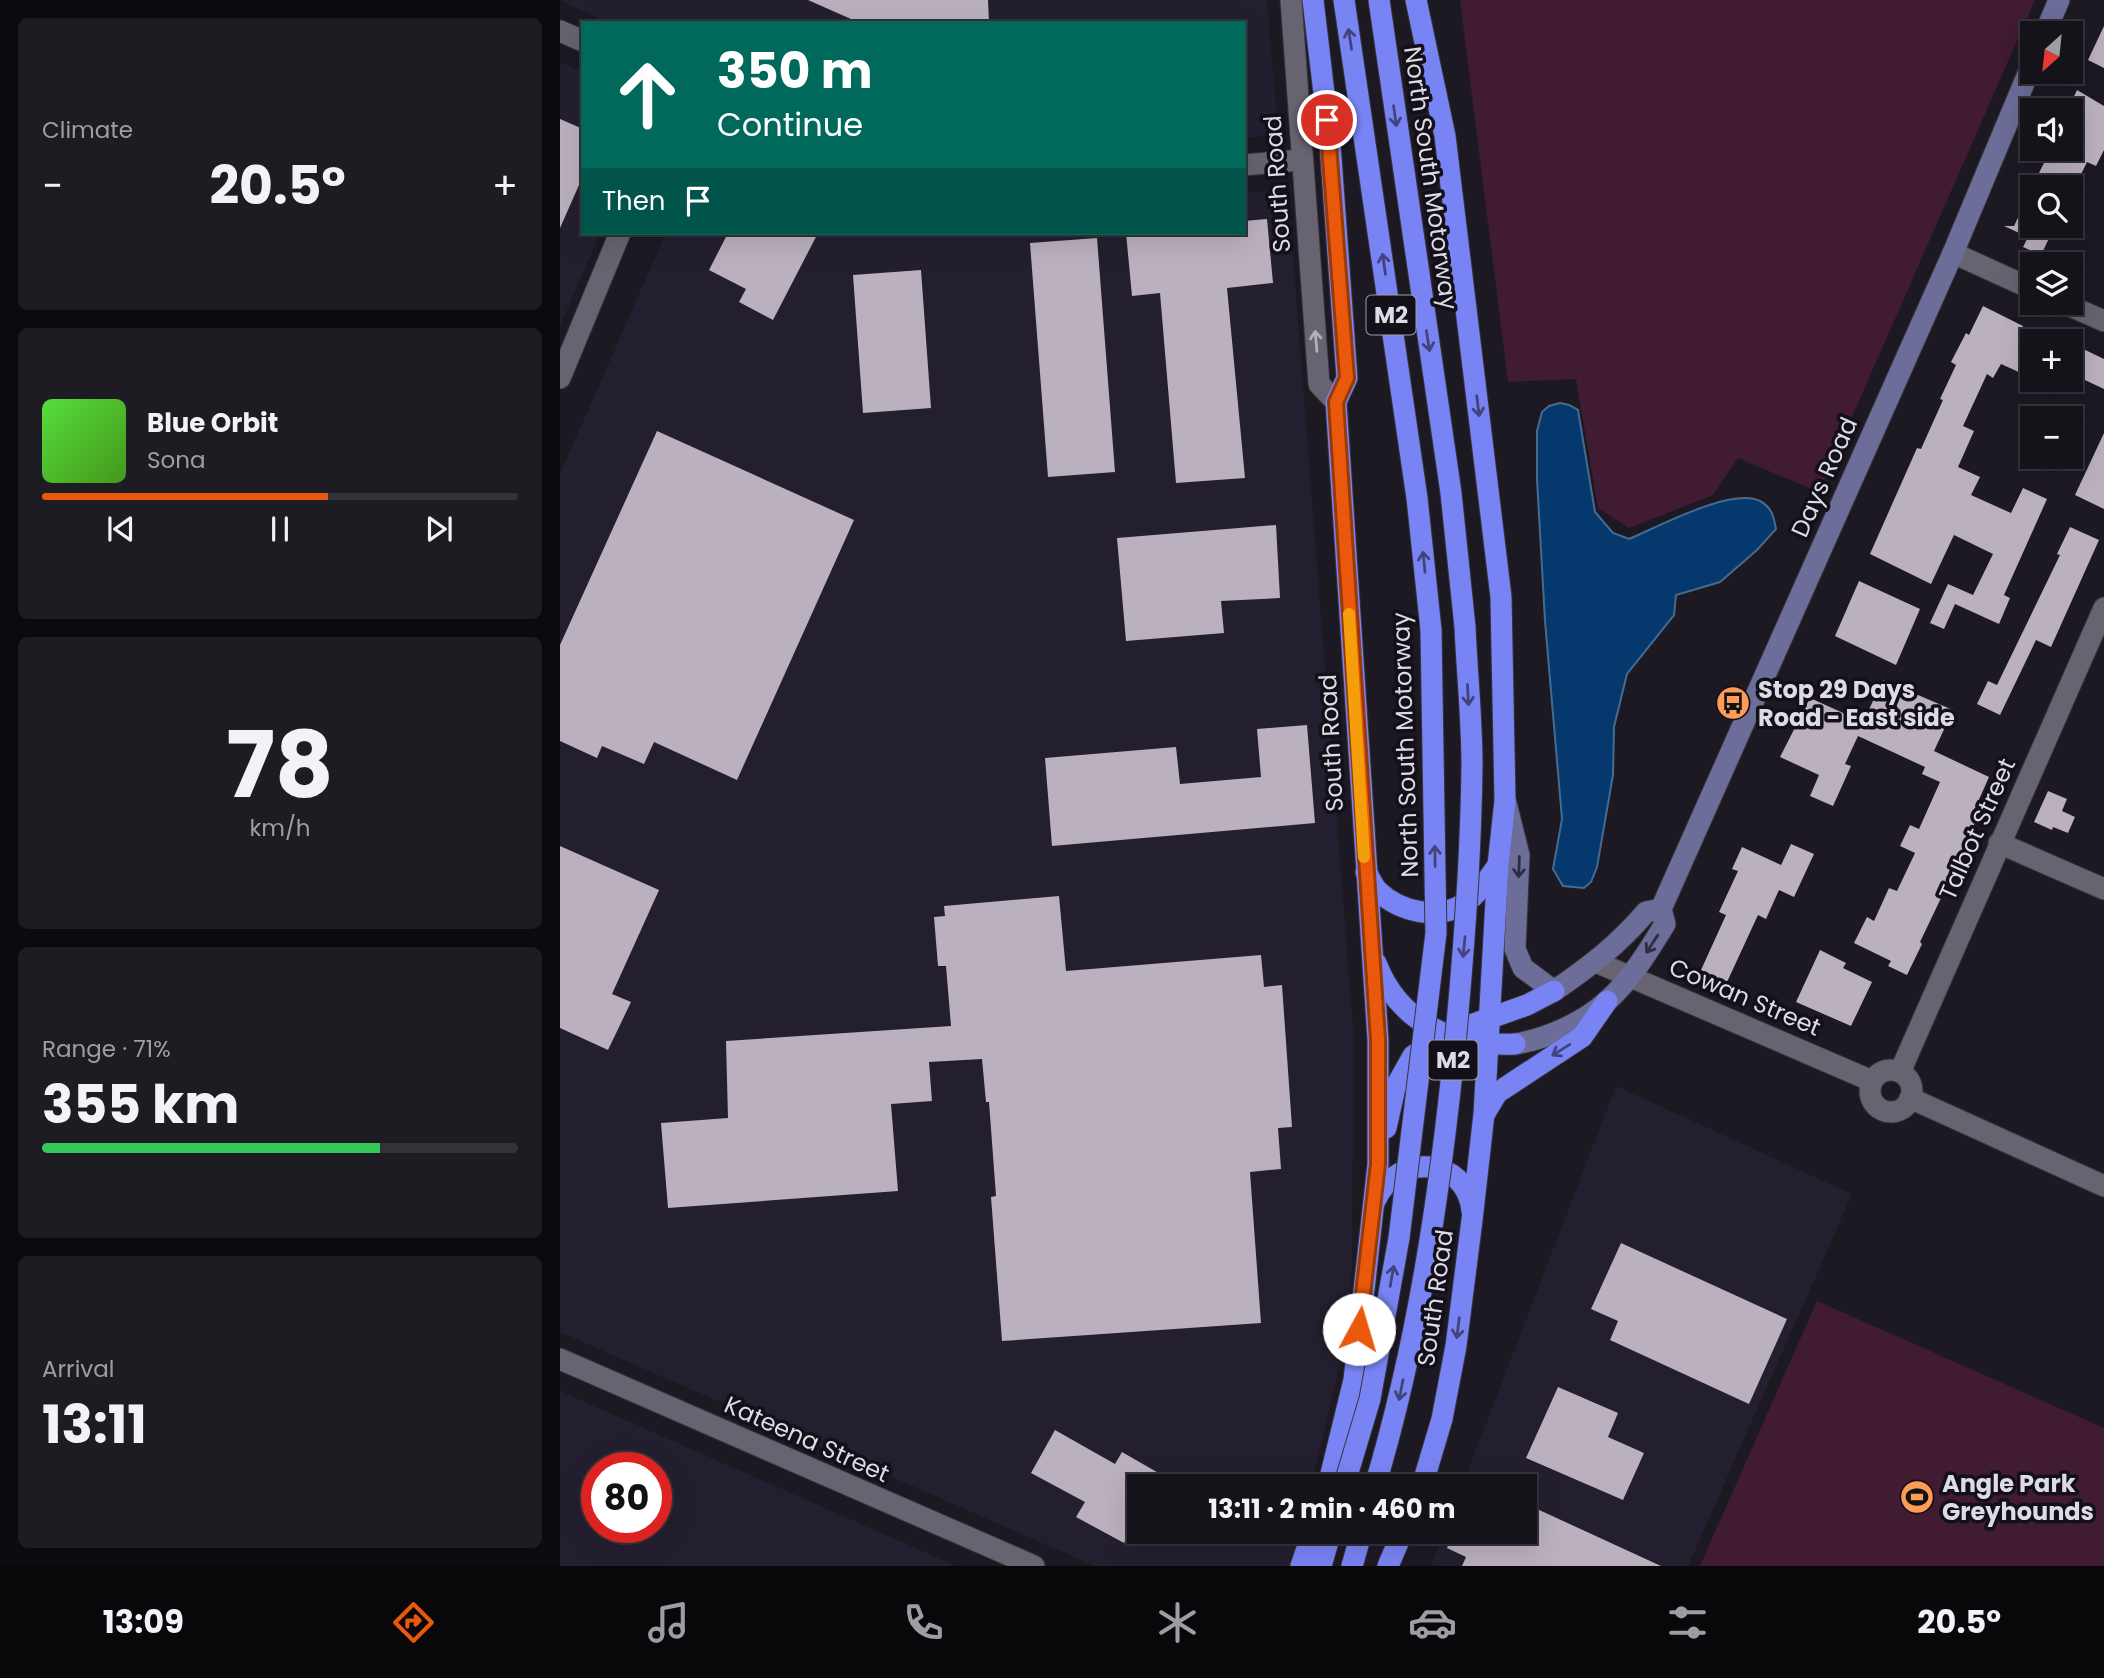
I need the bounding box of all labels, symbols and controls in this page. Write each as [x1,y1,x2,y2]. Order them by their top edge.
north arrow [2020,21,2082,84]
map controls [2020,21,2083,469]
one-way arrow [1343,28,1356,51]
text: 350 m [717,37,873,105]
street label: North South Motorway [1396,44,1466,312]
icon: ahead [602,49,693,140]
pin [1297,90,1357,150]
button: sound [2020,98,2083,161]
icon: arrive [1308,101,1346,139]
text: Continue [717,102,863,147]
one-way arrow [1388,104,1401,127]
text: Climate [42,114,133,146]
street label: South Road [1256,114,1298,254]
text: 20.5° [209,149,346,222]
text: − [42,159,63,212]
text: + [492,159,518,212]
button: search [2020,175,2083,238]
icon: arrive [679,182,717,220]
text: Then [602,183,665,219]
button: layers [2020,252,2083,315]
one-way arrow [1377,253,1390,276]
road number: M2 [1366,296,1416,334]
one-way arrow [1422,329,1435,352]
button: + [2020,329,2083,392]
one-way arrow [1309,330,1322,352]
one-way arrow [1472,394,1485,417]
text: Blue Orbit [147,405,278,441]
button: − [2020,406,2083,469]
street label: Days Road [1783,412,1865,542]
text: Sona [147,444,206,476]
icon: previous [102,510,140,548]
icon: pause [261,510,299,548]
icon: next [420,510,458,548]
one-way arrow [1417,551,1430,574]
street label: North South Motorway [1384,611,1426,878]
street label: South Road [1311,673,1351,813]
place label: Stop 29 Days Road - East side [1758,673,1955,734]
one-way arrow [1462,684,1475,707]
bus stop icon: Stop 29 Days Road - East side [1714,684,1752,722]
text: 78 [226,701,334,829]
street label: Talbot Street [1931,753,2023,905]
text: km/h [249,812,311,844]
one-way arrow [1428,844,1442,867]
one-way arrow [1512,855,1525,878]
one-way arrow [1645,934,1659,954]
one-way arrow [1457,935,1470,958]
street label: Cowan Street [1664,950,1826,1044]
text: Range · 71% [42,1033,171,1065]
road number: M2 [1428,1040,1477,1079]
one-way arrow [1552,1043,1571,1058]
text: 355 km [42,1068,239,1141]
street label: South Road [1409,1228,1461,1368]
one-way arrow [1386,1265,1399,1288]
position arrow [1322,1292,1396,1366]
one-way arrow [1452,1316,1465,1339]
text: Arrival [42,1353,114,1385]
one-way arrow [1393,1378,1407,1401]
text: 13:11 [42,1388,147,1461]
street label: Kateena Street [719,1388,895,1490]
speed limit sign: 80 [581,1452,672,1543]
place label: Angle Park Greyhounds [1942,1467,2094,1528]
sports icon: Angle Park Greyhounds [1898,1478,1936,1516]
text: 13:11 · 2 min · 460 m [1208,1491,1456,1527]
icon: directions [389,1598,438,1647]
icon: music [644,1598,693,1647]
icon: phone [899,1598,948,1647]
icon: climate [1153,1598,1202,1647]
icon: car [1408,1598,1457,1647]
icon: filters [1663,1598,1712,1647]
text: 13:09 [103,1599,184,1644]
text: 20.5° [1917,1599,2001,1644]

